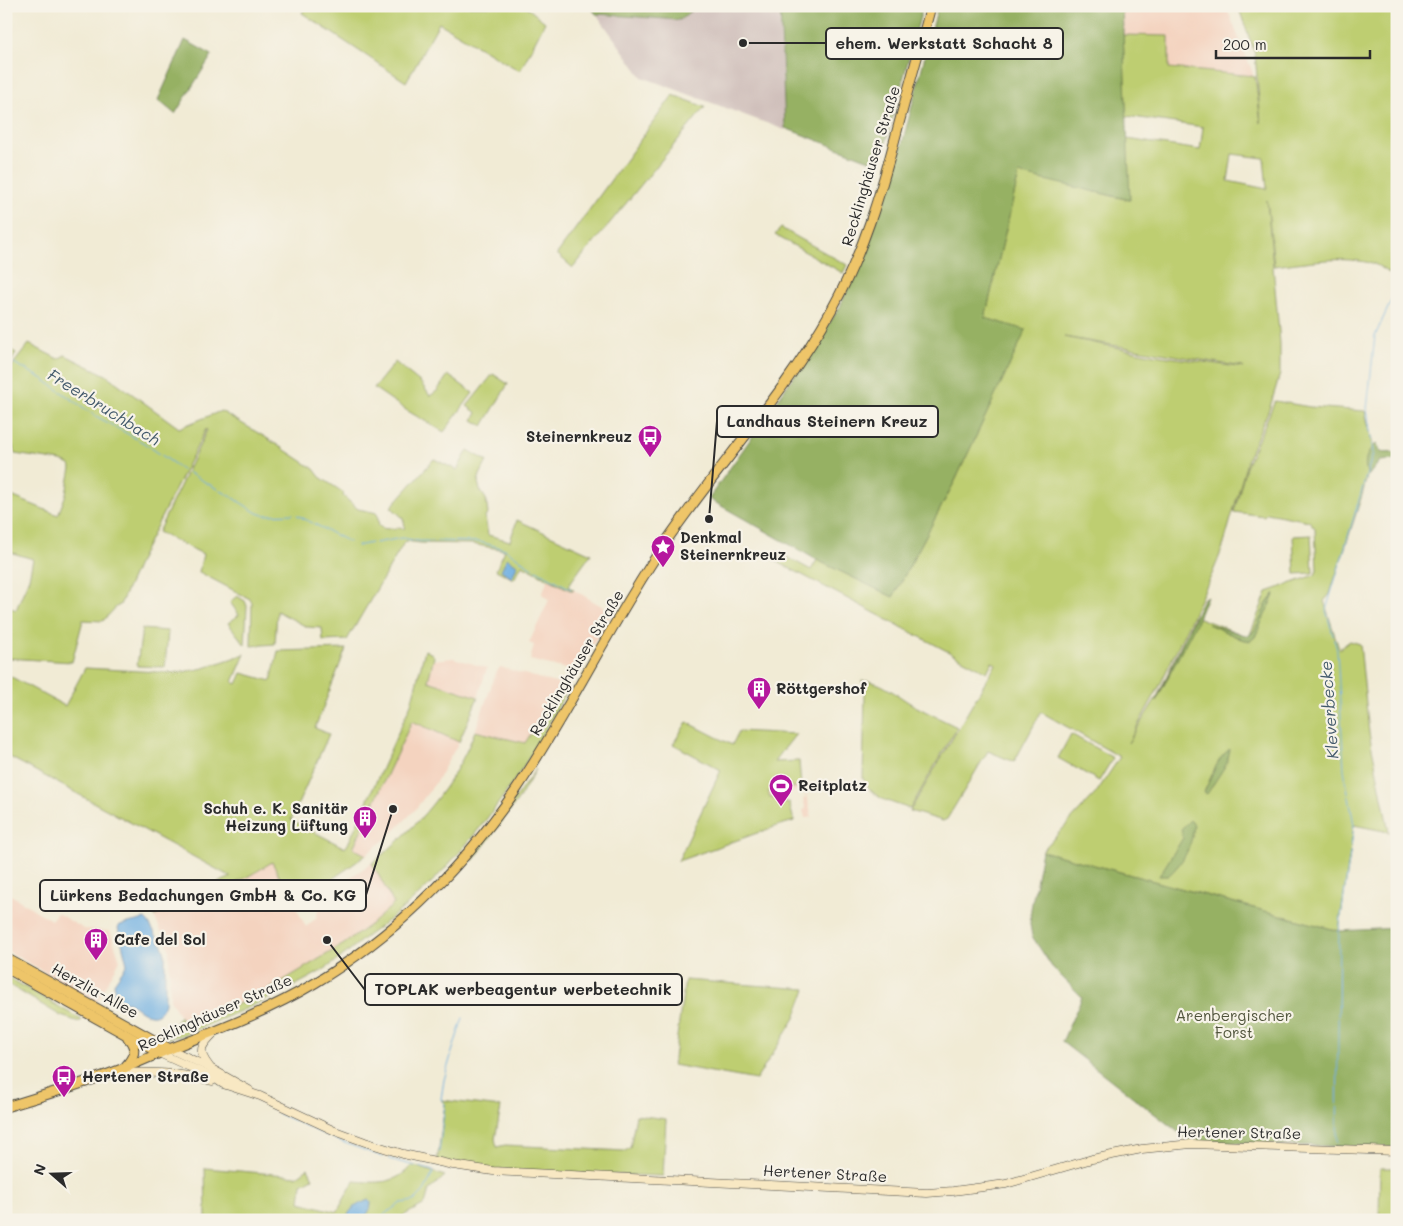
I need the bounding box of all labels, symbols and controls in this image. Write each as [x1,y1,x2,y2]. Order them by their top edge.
callout: ehem. Werkstatt Schacht 8 [826,28,1063,59]
scale bar [1216,28,1369,60]
text: ehem. Werkstatt Schacht 8 [835,32,1053,53]
text: 200 m [1223,34,1267,54]
street label: Recklinghäuser Straße [836,83,904,248]
water label: Freerbruchbach [44,364,164,450]
callout: Landhaus Steinern Kreuz [717,406,938,437]
text: Landhaus Steinern Kreuz [726,410,928,431]
bus stop icon: Steinernkreuz [637,424,663,458]
place label: Steinernkreuz [526,426,633,446]
place label: Denkmal Steinernkreuz [680,527,786,564]
place icon: Denkmal Steinernkreuz [650,534,676,568]
street label: Recklinghäuser Straße [525,586,628,739]
water label: Kleverbecke [1315,660,1342,760]
building icon: Röttgershof [746,676,772,710]
place label: Röttgershof [776,678,867,698]
sports icon: Reitplatz [768,773,794,807]
place label: Reitplatz [798,775,867,795]
place label: Schuh e. K. Sanitär Heizung Lüftung [203,798,348,835]
building icon: Schuh e. K. Sanitär Heizung Lüftung [352,805,378,839]
callout: Lürkens Bedachungen GmbH & Co. KG [40,880,366,911]
text: Lürkens Bedachungen GmbH & Co. KG [50,884,356,905]
building icon: Cafe del Sol [83,927,109,961]
place label: Cafe del Sol [114,929,206,949]
street label: Herzlia-Allee [48,958,142,1022]
street label: Recklinghäuser Straße [134,969,295,1055]
callout: TOPLAK werbeagentur werbetechnik [365,974,682,1005]
text: TOPLAK werbeagentur werbetechnik [374,978,672,999]
park label: Arenbergischer Forst [1176,1005,1292,1042]
bus stop icon: Hertener Straße [51,1064,77,1098]
place label: Hertener Straße [82,1066,209,1086]
street label: Hertener Straße [1177,1121,1301,1143]
north arrow [28,1148,78,1198]
street label: Hertener Straße [763,1160,888,1186]
text: N [29,1161,50,1178]

